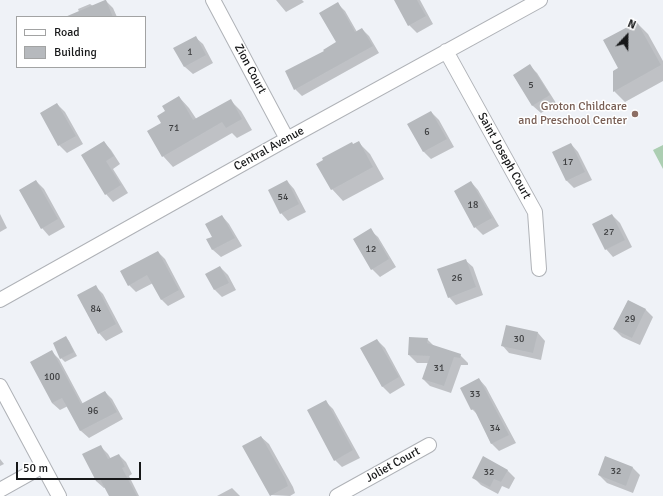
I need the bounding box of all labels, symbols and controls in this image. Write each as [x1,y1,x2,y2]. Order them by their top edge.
legend [16,16,146,68]
north arrow [607,16,647,56]
text: N [626,17,638,32]
text: Road [54,25,80,40]
street label: Zion Court [231,42,269,96]
text: Building [54,45,97,60]
house number: 1 [187,46,193,58]
house number: 5 [528,79,534,91]
place label: Groton Childcare and Preschool Center [518,100,627,128]
marker: Groton Childcare and Preschool Center [630,109,640,119]
street label: Saint Joseph Court [474,110,534,202]
house number: 71 [169,122,179,134]
street label: Central Avenue [231,124,307,174]
house number: 6 [424,126,430,138]
house number: 17 [563,156,573,168]
house number: 54 [278,191,288,203]
house number: 18 [468,199,478,211]
house number: 27 [604,226,614,238]
house number: 12 [366,243,376,255]
house number: 26 [452,272,462,284]
house number: 84 [91,303,101,315]
house number: 29 [625,313,635,325]
house number: 30 [514,333,524,345]
house number: 31 [434,362,444,374]
house number: 100 [44,371,60,383]
house number: 33 [470,388,480,400]
house number: 96 [88,405,98,417]
house number: 34 [490,422,500,434]
street label: Joliet Court [363,444,423,486]
scale bar [18,454,143,480]
text: 50 m [23,461,48,476]
house number: 32 [611,465,621,477]
house number: 32 [484,466,494,478]

